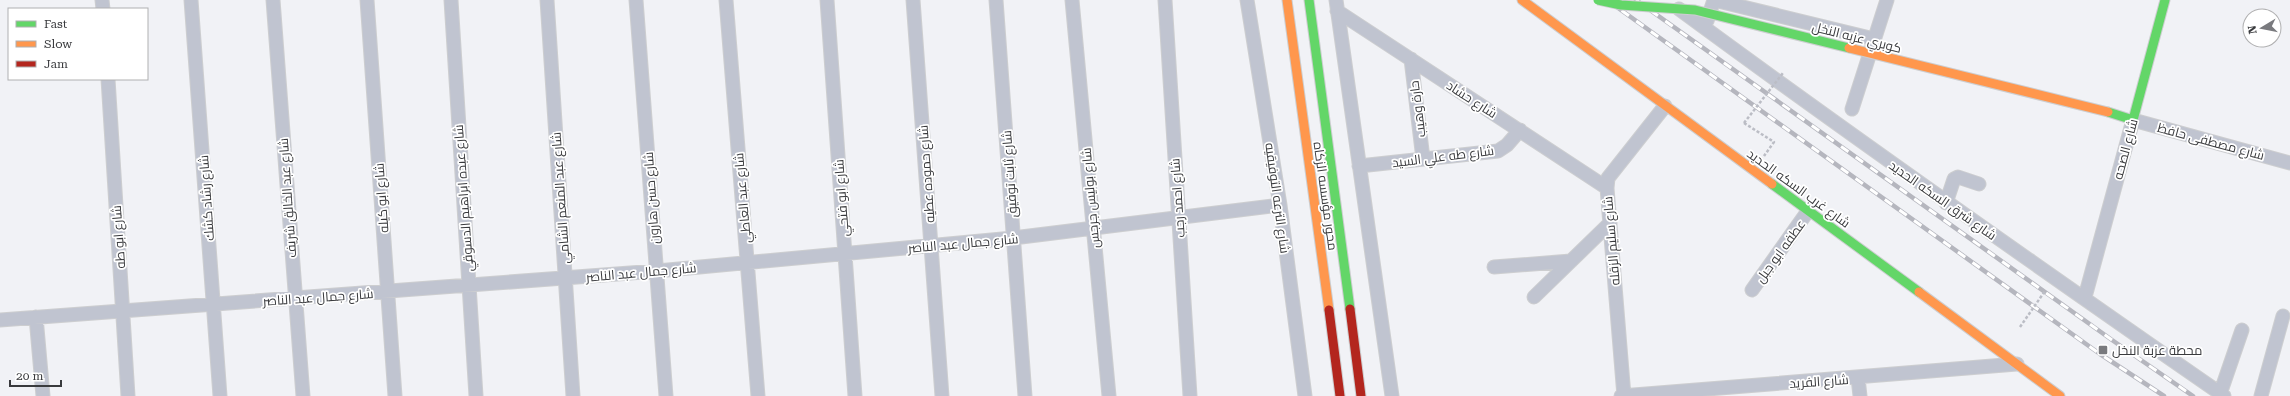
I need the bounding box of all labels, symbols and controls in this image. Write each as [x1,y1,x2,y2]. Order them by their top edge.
legend [8,8,148,80]
north arrow [2242,8,2282,48]
text: Fast [44,17,68,31]
street label: كوبري عزبه النخل [1810,19,1903,59]
text: N [2245,24,2260,35]
text: Slow [44,37,72,51]
text: Jam [44,57,68,71]
street label: شارع حشاد [1443,78,1500,122]
street label: حارة وهيب [1407,80,1428,138]
street label: شارع الصحه [2110,117,2142,181]
street label: شارع مصطفى حافظ [2156,120,2266,164]
street label: شارع عبده ابراهيم الدسوقي [451,124,479,272]
street label: شارع حموده عطيه [916,125,938,223]
street label: شارع ثابت توفيق [999,130,1021,218]
street label: شارع عبد المنعم الشامي [548,131,576,264]
street label: شارع عبد الخالق شريف [276,137,300,258]
street label: محور مؤسسه الزكاه [1310,141,1341,251]
street label: شارع الترعه التوفيقيه [1261,142,1293,254]
street label: شارع طه علي السيد [1391,143,1495,173]
street label: شارع غرب السكه الحديد [1744,146,1853,232]
street label: شارع بوليس جرجس [1079,147,1103,249]
street label: شارع حسن هارون [641,151,663,245]
street label: شارع عبد العاطي [731,152,757,244]
street label: شارع رشاد كشك [196,154,218,241]
street label: شارع احمد رجب [1167,158,1189,238]
street label: شارع شرق السكه الحديد [1886,158,1999,244]
street label: شارع ابو فتحي [831,159,855,237]
street label: شارع ابو كيله [372,163,392,233]
street label: شارع سليم الزقله [1600,196,1625,286]
street label: شارع ابو طه [109,205,129,269]
street label: عطفه ابو جبل [1752,217,1808,286]
street label: شارع جمال عبد الناصر [906,231,1019,257]
street label: شارع جمال عبد الناصر [584,260,697,286]
street label: شارع جمال عبد الناصر [261,286,374,310]
place label: محطة عزبة النخل [2112,343,2202,358]
marker: محطة عزبة النخل [2097,344,2109,356]
scale bar [10,362,61,388]
text: 20 m [16,369,43,383]
street label: شارع الفريد [1789,372,1849,392]

